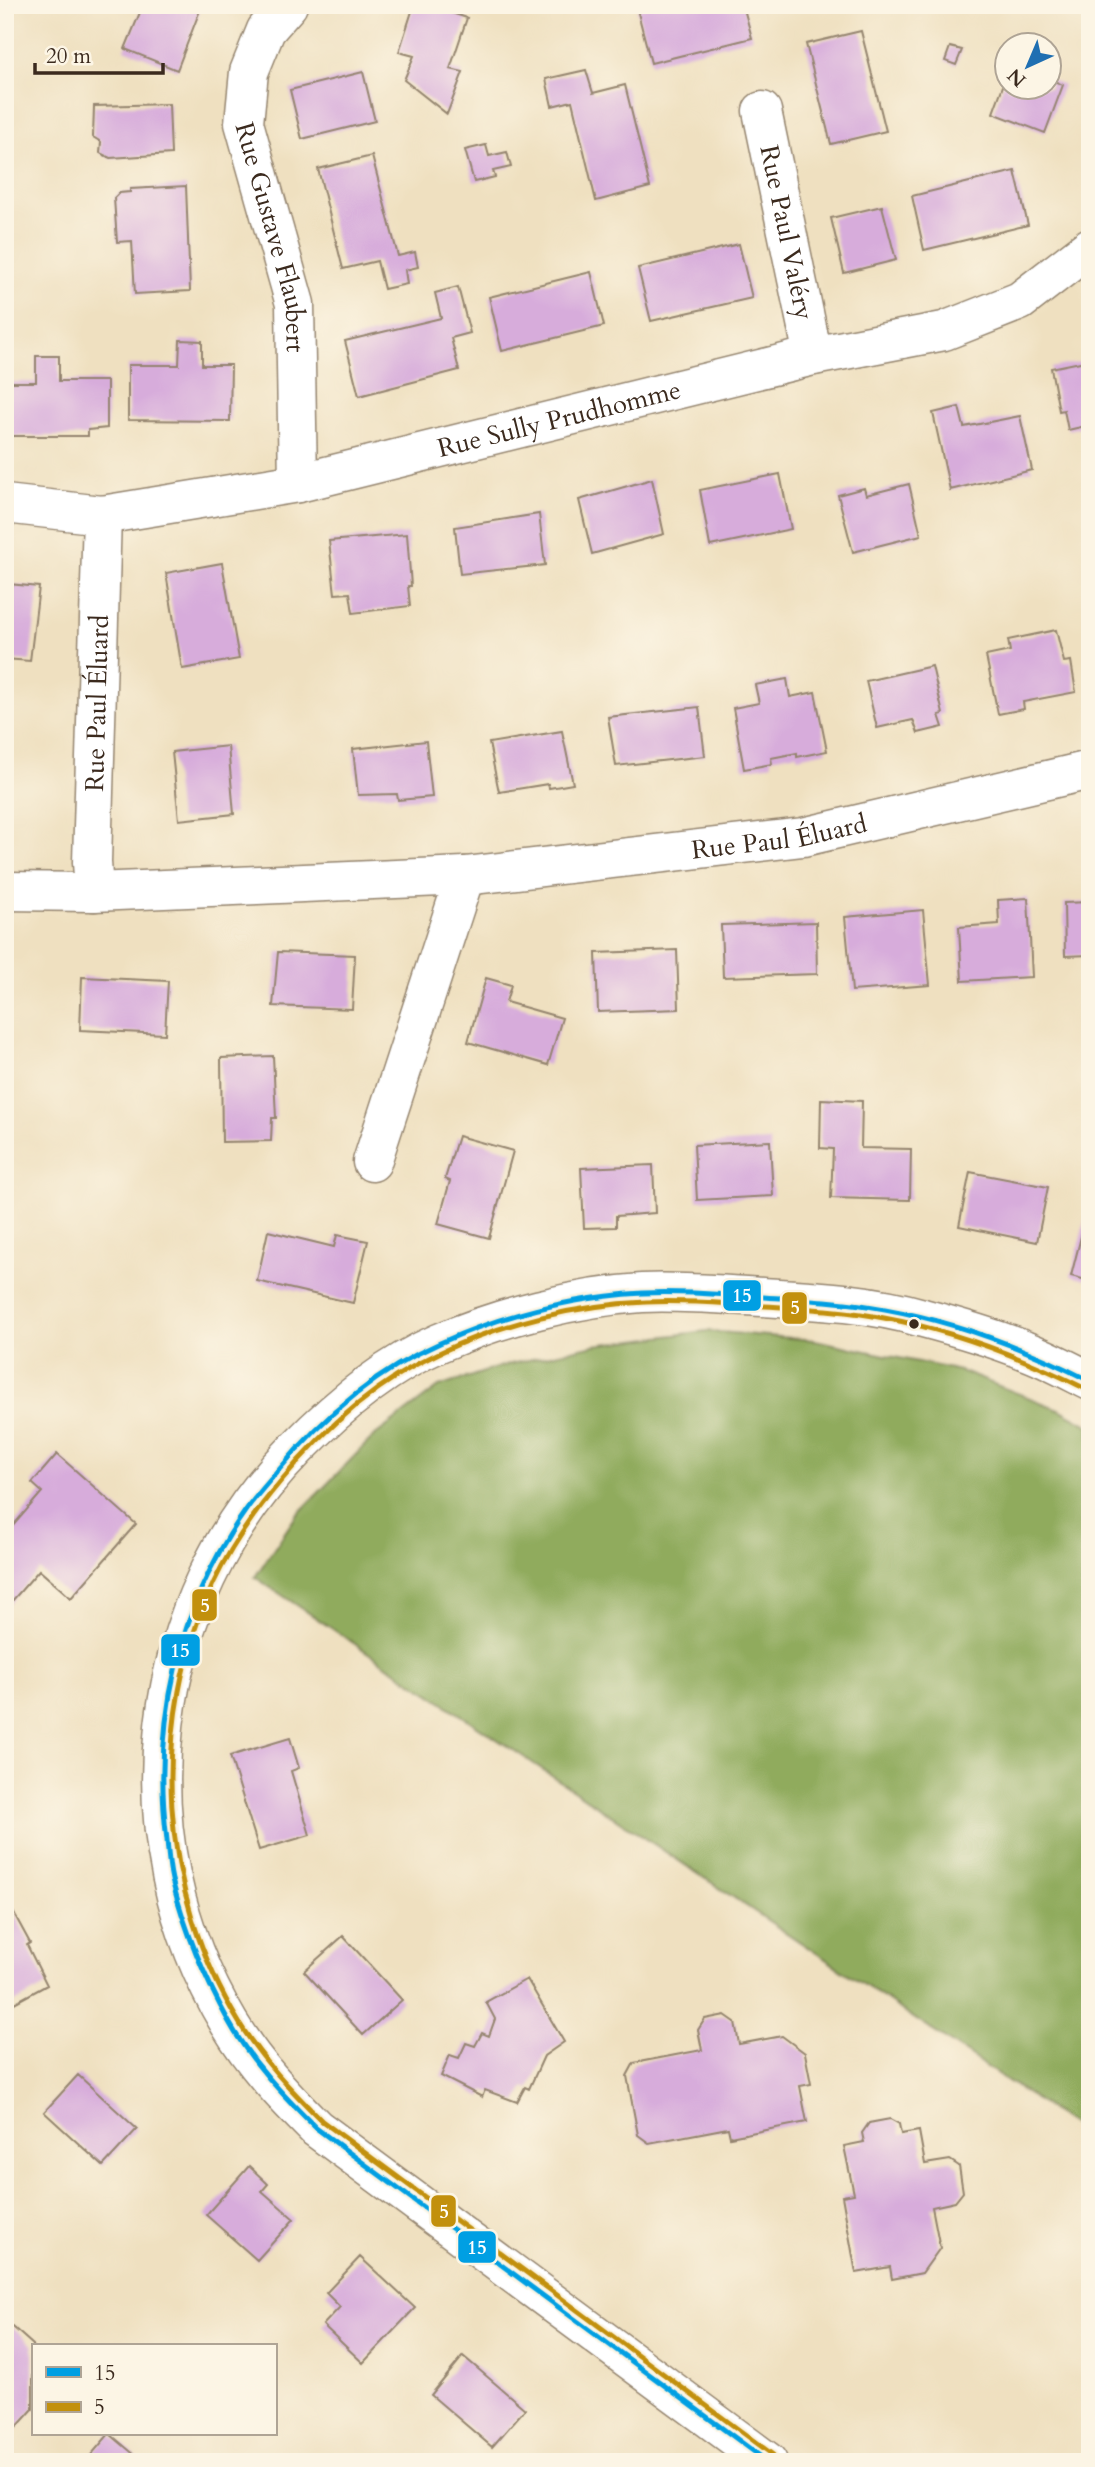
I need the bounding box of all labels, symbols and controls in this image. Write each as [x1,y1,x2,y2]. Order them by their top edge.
scale bar [35,32,163,76]
north arrow [993,32,1064,102]
text: 20 m [46,42,91,71]
text: N [1002,62,1032,93]
street label: Rue Gustave Flaubert [227,118,313,353]
street label: Rue Paul Valéry [752,142,822,323]
street label: Rue Sully Prudhomme [434,372,684,466]
street label: Rue Paul Éluard [77,614,117,792]
street label: Rue Paul Éluard [690,806,871,868]
line badge: 15 [722,1279,762,1312]
text: 15 [732,1283,752,1309]
line badge: 5 [781,1291,808,1325]
text: 5 [790,1295,800,1321]
unlabelled marker [907,1317,921,1331]
line badge: 5 [191,1588,218,1622]
text: 5 [200,1593,210,1619]
line badge: 15 [160,1633,201,1667]
text: 15 [170,1638,190,1664]
line badge: 5 [430,2194,457,2228]
text: 5 [439,2199,449,2225]
line badge: 15 [457,2230,497,2264]
text: 15 [467,2235,487,2261]
legend [32,2344,276,2436]
text: 15 [94,2359,116,2388]
text: 5 [94,2393,105,2422]

